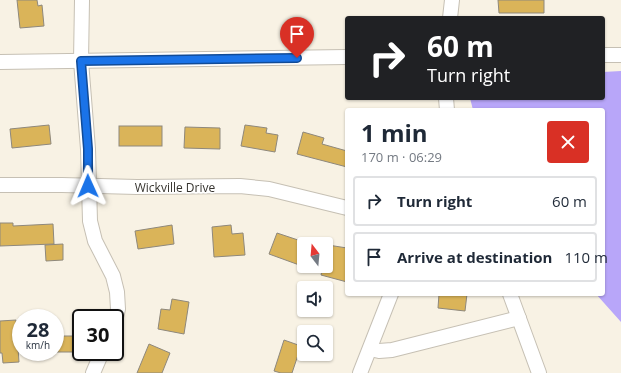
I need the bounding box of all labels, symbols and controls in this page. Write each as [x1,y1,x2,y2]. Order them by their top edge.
pin [280,17,314,58]
icon: arrive [286,23,308,45]
text: 60 m [427,27,494,65]
icon: right [361,32,413,84]
text: Turn right [427,63,510,87]
text: 1 min [361,116,428,149]
button: close [547,121,589,163]
text: 170 m · 06:29 [361,148,442,166]
position arrow [67,165,109,207]
street label: Wickville Drive [135,179,215,196]
icon: right [363,190,385,212]
text: Turn right [397,191,472,211]
text: 60 m [552,191,587,211]
north arrow [297,237,333,273]
map controls [297,237,333,361]
icon: arrive [363,246,385,268]
text: Arrive at destination [397,247,552,267]
text: 110 m [564,247,608,267]
button: sound [297,281,333,317]
speed limit sign: 30 [72,309,124,361]
text: 28 [27,316,49,343]
button: search [297,325,333,361]
text: km/h [26,338,50,352]

